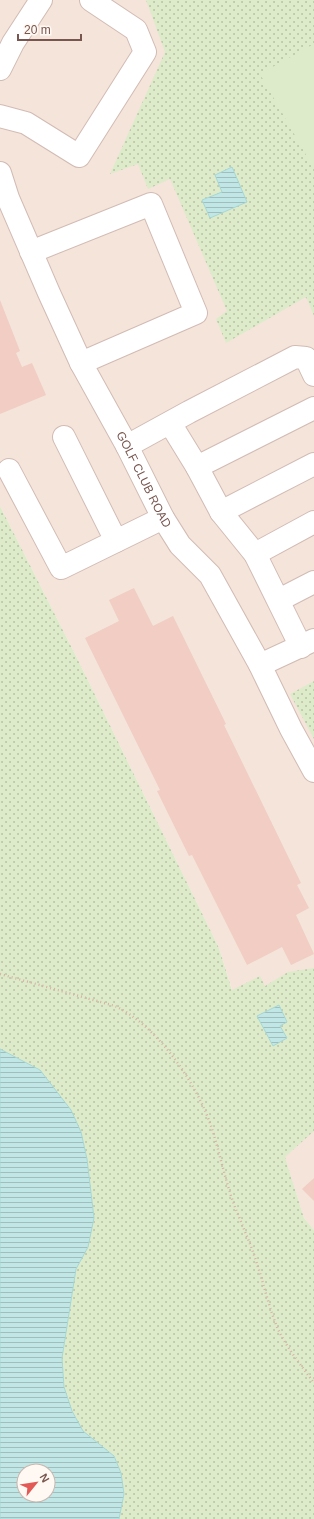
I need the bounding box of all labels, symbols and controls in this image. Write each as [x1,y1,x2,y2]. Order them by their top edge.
scale bar [18,16,81,42]
text: 20 m [24,23,51,37]
street label: GOLF CLUB ROAD [113,429,174,530]
north arrow [16,1463,56,1503]
text: N [37,1472,52,1484]

